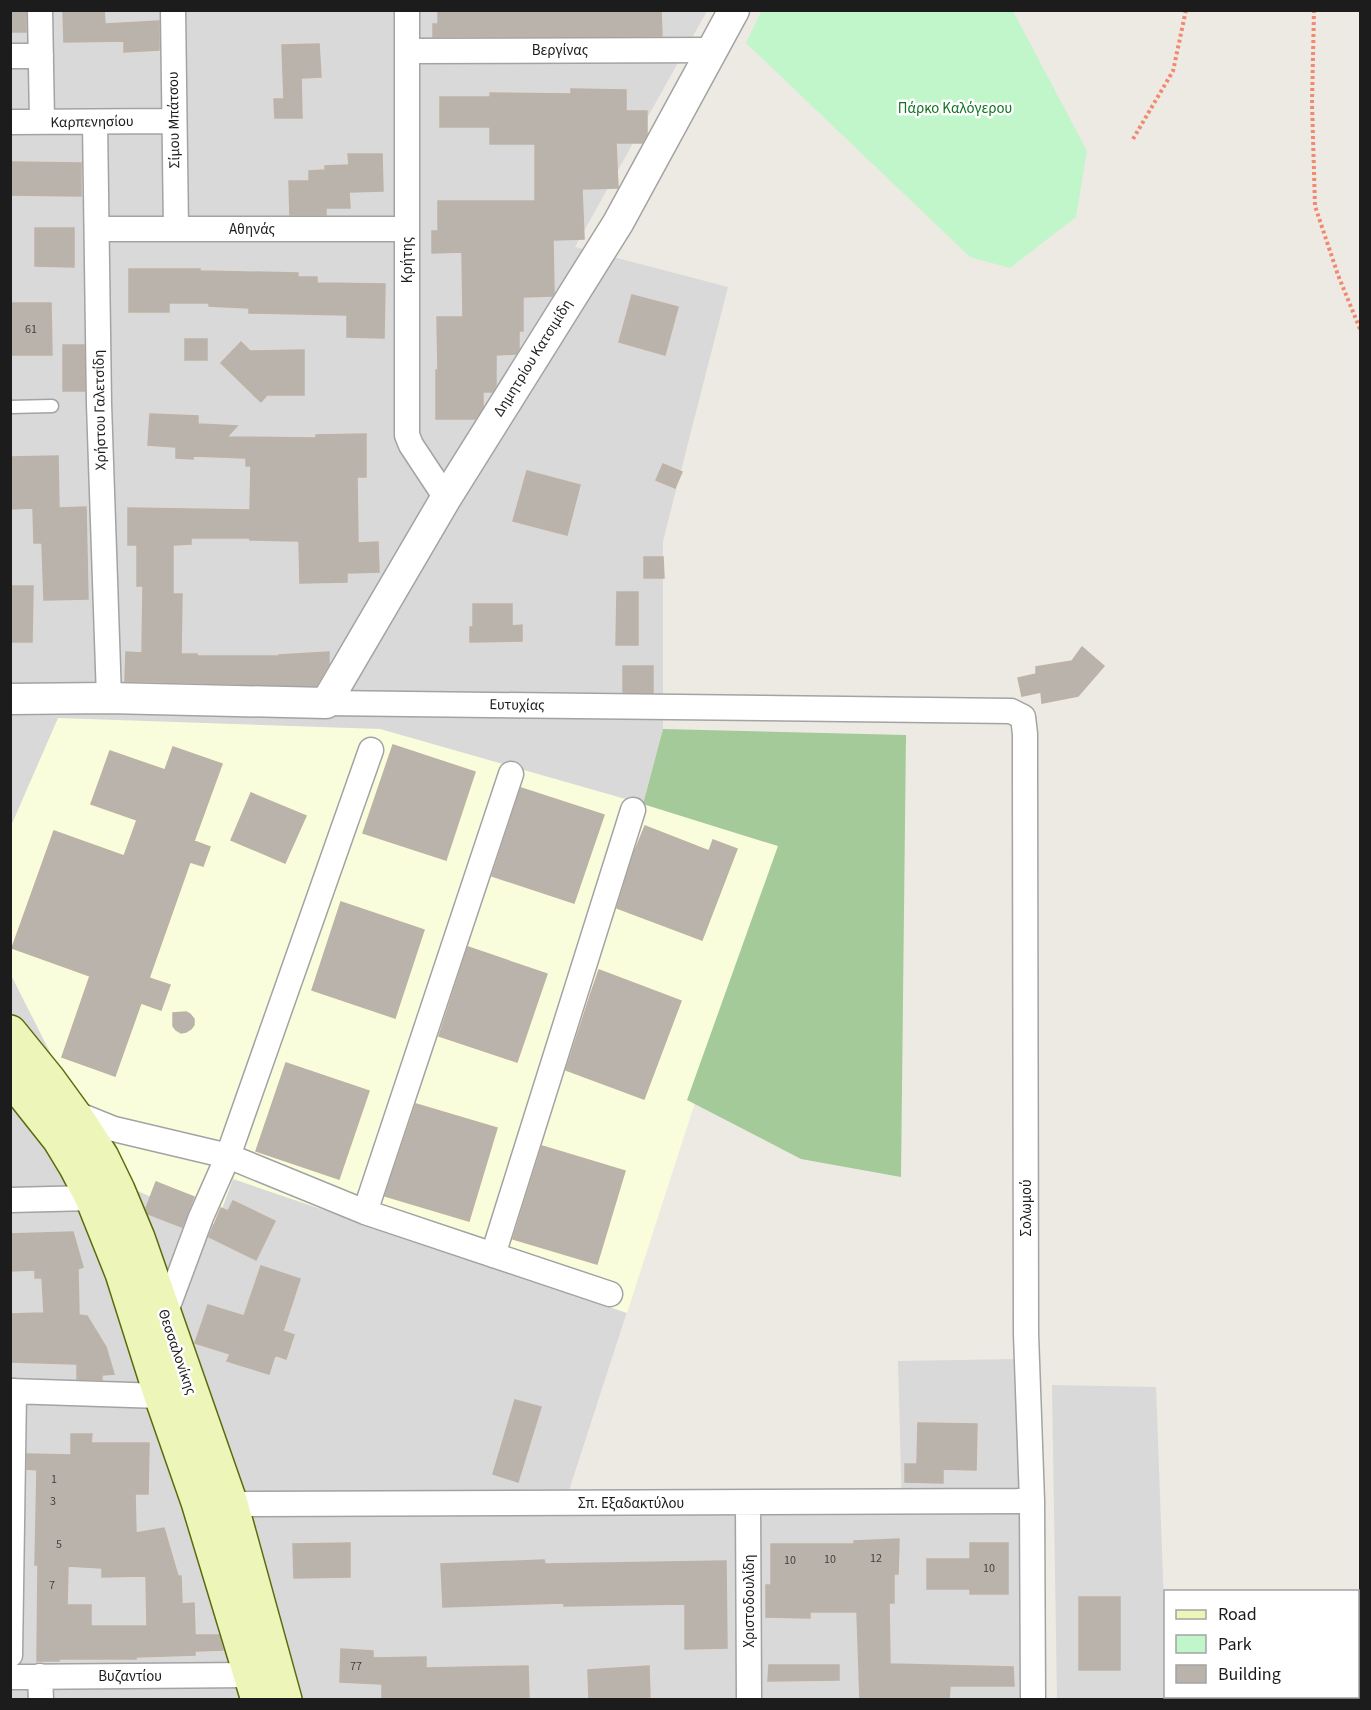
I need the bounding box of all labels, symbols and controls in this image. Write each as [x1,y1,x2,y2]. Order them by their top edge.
street label: Βεργίνας [532,40,589,61]
street label: Σίμου Μπάτσου [163,71,185,169]
park label: Πάρκο Καλόγερου [898,98,1012,119]
street label: Καρπενησίου [50,111,134,133]
street label: Αθηνάς [229,219,276,240]
street label: Κρήτης [397,236,418,283]
street label: Δημητρίου Κατσιμίδη [488,295,578,421]
house number: 61 [25,321,37,338]
street label: Χρήστου Γαλετσίδη [88,350,112,470]
street label: Ευτυχίας [489,694,545,716]
street label: Σολωμού [1016,1179,1037,1237]
street label: Θεσσαλονίκης [153,1306,202,1398]
house number: 1 [51,1471,57,1488]
house number: 3 [50,1493,56,1510]
street label: Σπ. Εξαδακτύλου [578,1493,684,1514]
house number: 5 [56,1536,62,1553]
house number: 12 [870,1550,882,1567]
house number: 10 [824,1551,836,1568]
house number: 10 [784,1552,796,1569]
street label: Χριστοδουλίδη [739,1554,760,1648]
house number: 10 [983,1560,995,1577]
house number: 7 [49,1577,55,1594]
legend [1164,1590,1359,1698]
text: Road [1218,1602,1257,1627]
text: Park [1218,1632,1252,1657]
house number: 77 [350,1658,362,1675]
text: Building [1218,1662,1281,1687]
street label: Βυζαντίου [98,1666,162,1687]

